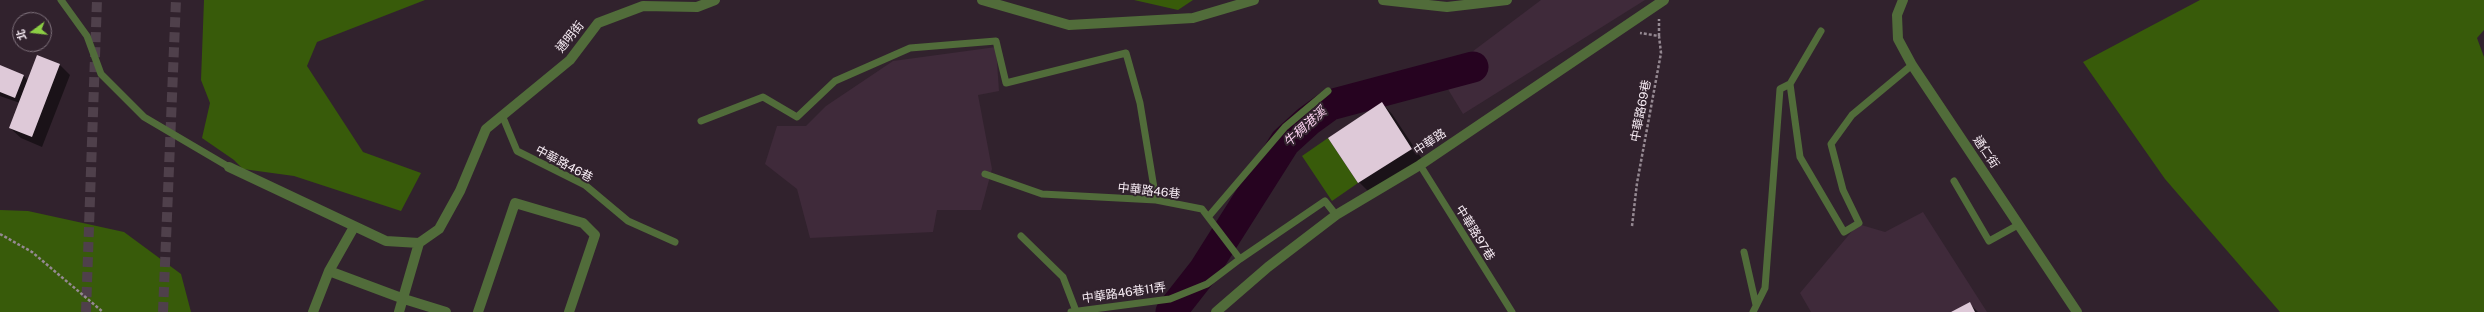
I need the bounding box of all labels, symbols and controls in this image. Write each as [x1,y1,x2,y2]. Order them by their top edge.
north arrow [12,12,52,52]
street label: 通明街 [553,18,587,56]
text: 北 [14,28,29,42]
street label: 中華路69巷 [1628,79,1654,143]
water label: 牛稠港溪 [1280,104,1330,150]
street label: 中華路 [1411,126,1449,158]
street label: 通仁街 [1970,133,2002,171]
street label: 中華路46巷 [533,143,595,185]
street label: 中華路46巷 [1117,181,1181,201]
street label: 中華路97巷 [1452,203,1498,263]
street label: 中華路46巷11弄 [1081,280,1167,306]

